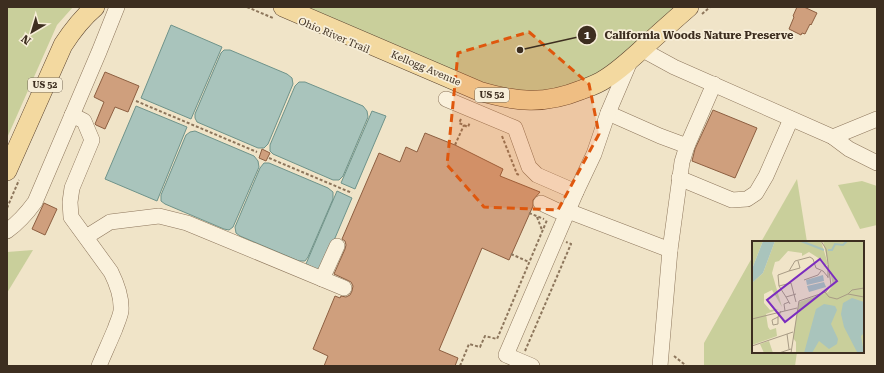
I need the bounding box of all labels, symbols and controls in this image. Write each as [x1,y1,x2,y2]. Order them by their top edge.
north arrow [12,12,52,52]
street label: Ohio River Trail [297,15,371,55]
callout: California Woods Nature Preserve [577,24,802,47]
text: 1 [584,28,591,42]
text: California Woods Nature Preserve [605,29,794,42]
text: N [18,31,33,47]
street label: Kellogg Avenue [390,48,463,88]
road number: US 52 [28,78,62,92]
road number: US 52 [475,88,509,102]
inset map [752,241,864,353]

